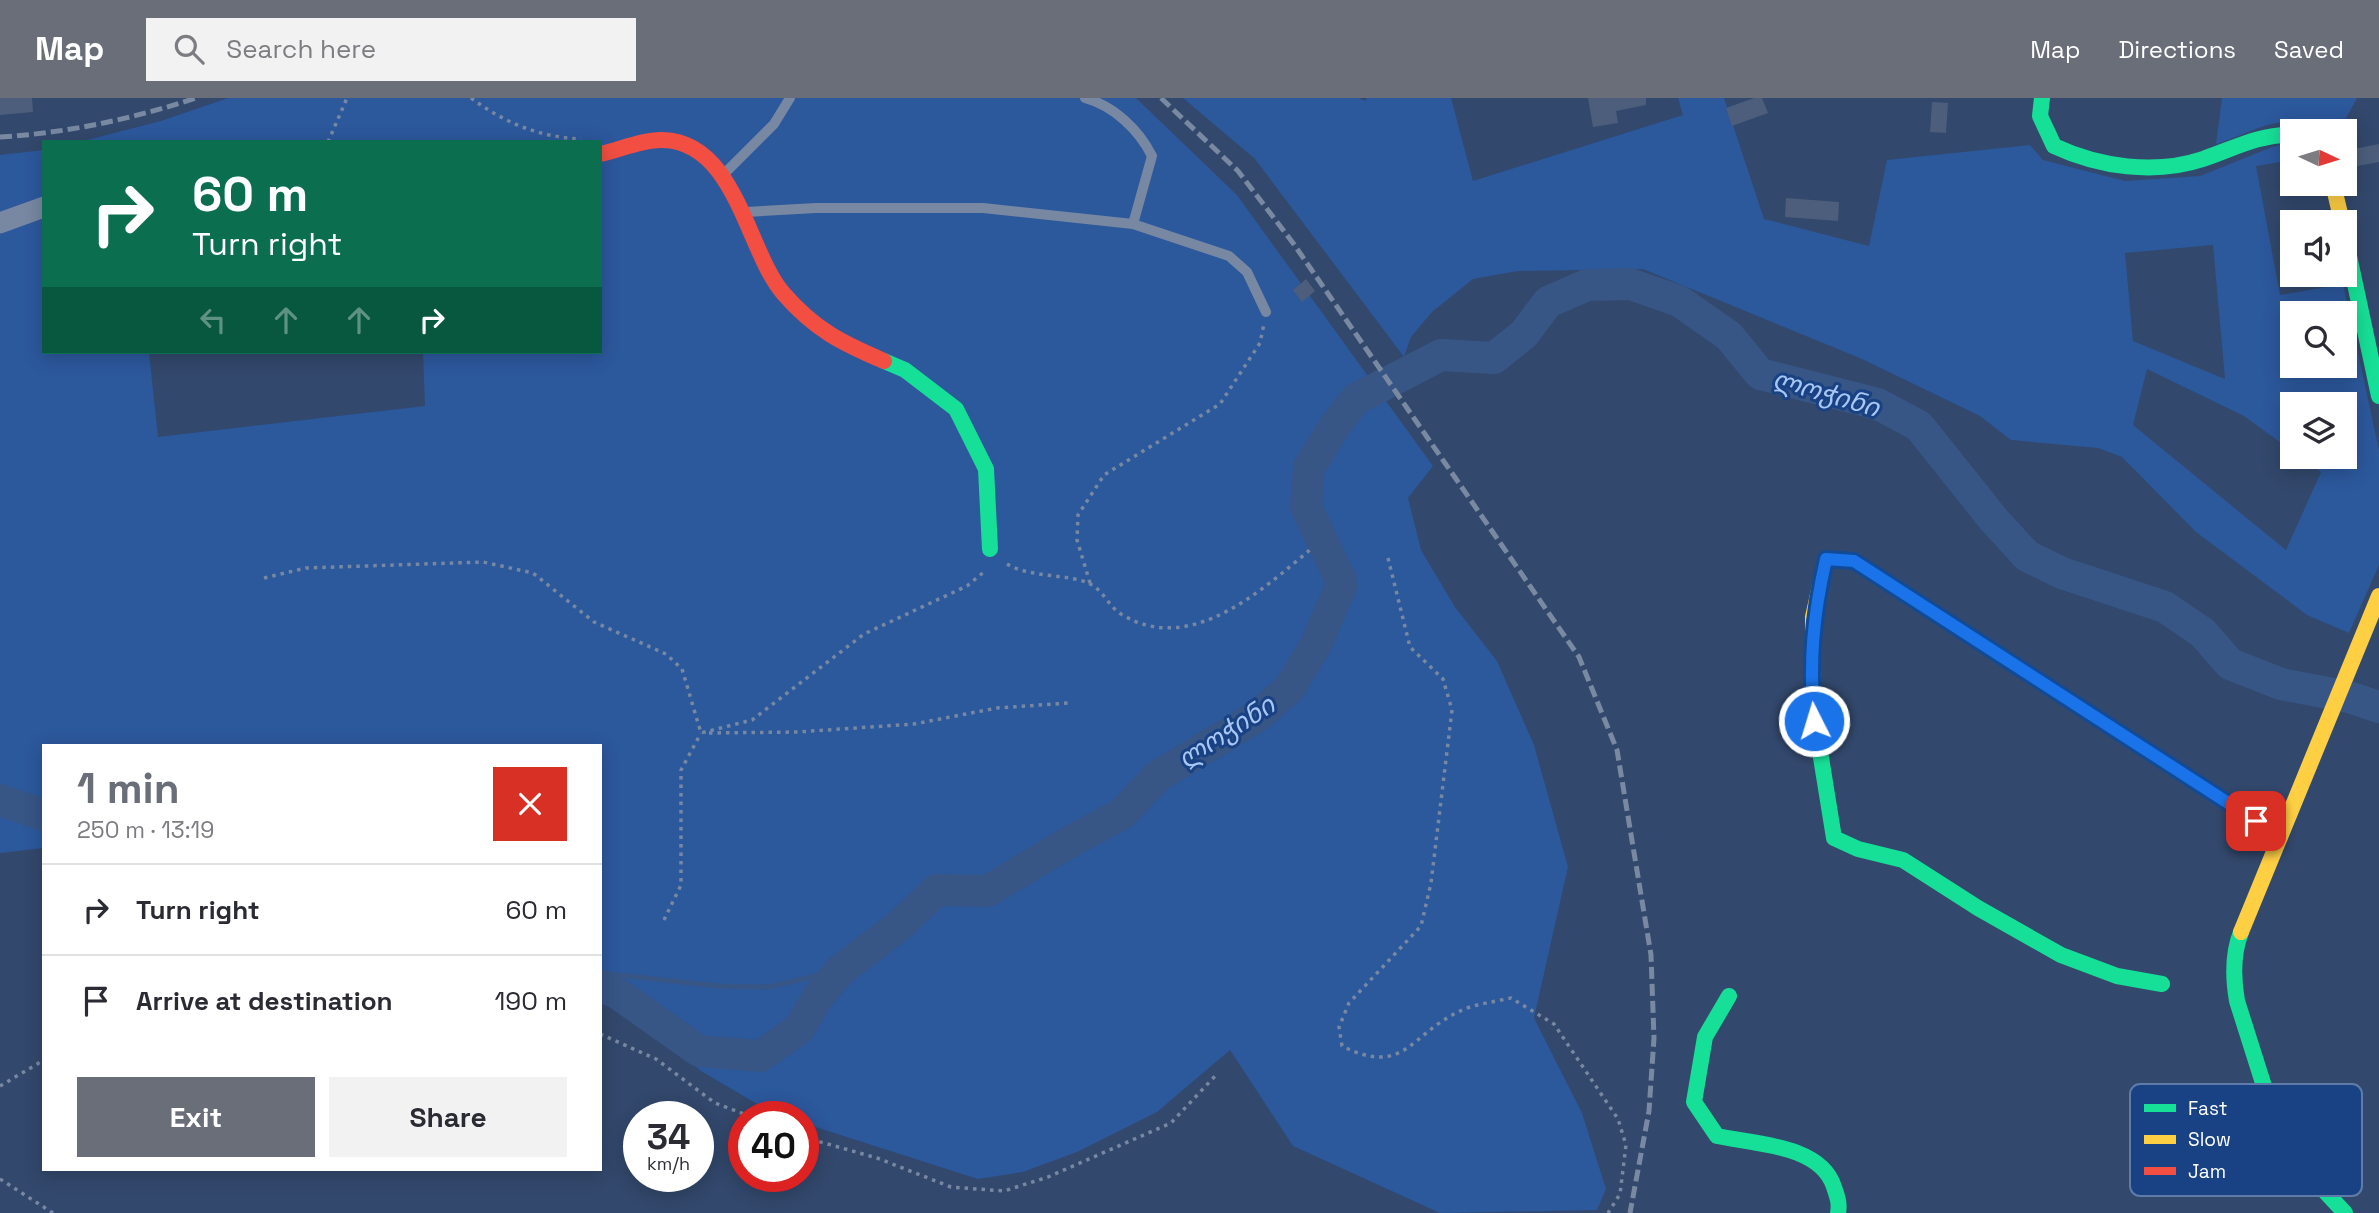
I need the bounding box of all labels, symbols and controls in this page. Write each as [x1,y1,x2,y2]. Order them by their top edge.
search box [146,18,636,81]
text: Map [35,28,104,70]
icon: search [170,30,208,68]
text: Search here [226,32,376,66]
text: Map [2030,34,2080,65]
text: Directions [2118,34,2236,65]
text: Saved [2274,34,2344,65]
north arrow [2280,119,2357,196]
map controls [2280,119,2357,469]
text: 60 m [192,163,308,225]
icon: right [77,168,168,259]
button: sound [2280,210,2357,287]
text: Turn right [192,224,342,264]
icon: left [194,301,232,339]
icon: ahead [267,301,305,339]
icon: ahead [340,301,378,339]
icon: right [413,301,451,339]
button: search [2280,301,2357,378]
water label: ლოჭინი [1769,362,1884,425]
button: layers [2280,392,2357,469]
position arrow [1777,684,1851,758]
water label: ლოჭინი [1171,687,1282,776]
text: 1 min [77,762,180,815]
button: close [493,767,567,841]
pin [2226,791,2286,851]
icon: arrive [2237,802,2275,840]
text: 250 m · 13:19 [77,815,214,845]
icon: right [77,891,115,929]
text: Turn right [136,893,260,927]
text: 60 m [505,893,567,927]
icon: arrive [77,982,115,1020]
text: Arrive at destination [136,984,393,1018]
text: 190 m [495,984,567,1018]
button: Exit [77,1077,315,1157]
button: Share [329,1077,567,1157]
legend [2130,1084,2362,1196]
text: Fast [2188,1096,2228,1121]
speed limit sign: 40 [728,1101,819,1192]
text: 34 [647,1115,690,1159]
text: Slow [2188,1127,2231,1152]
text: km/h [647,1152,690,1175]
text: Jam [2188,1159,2226,1184]

